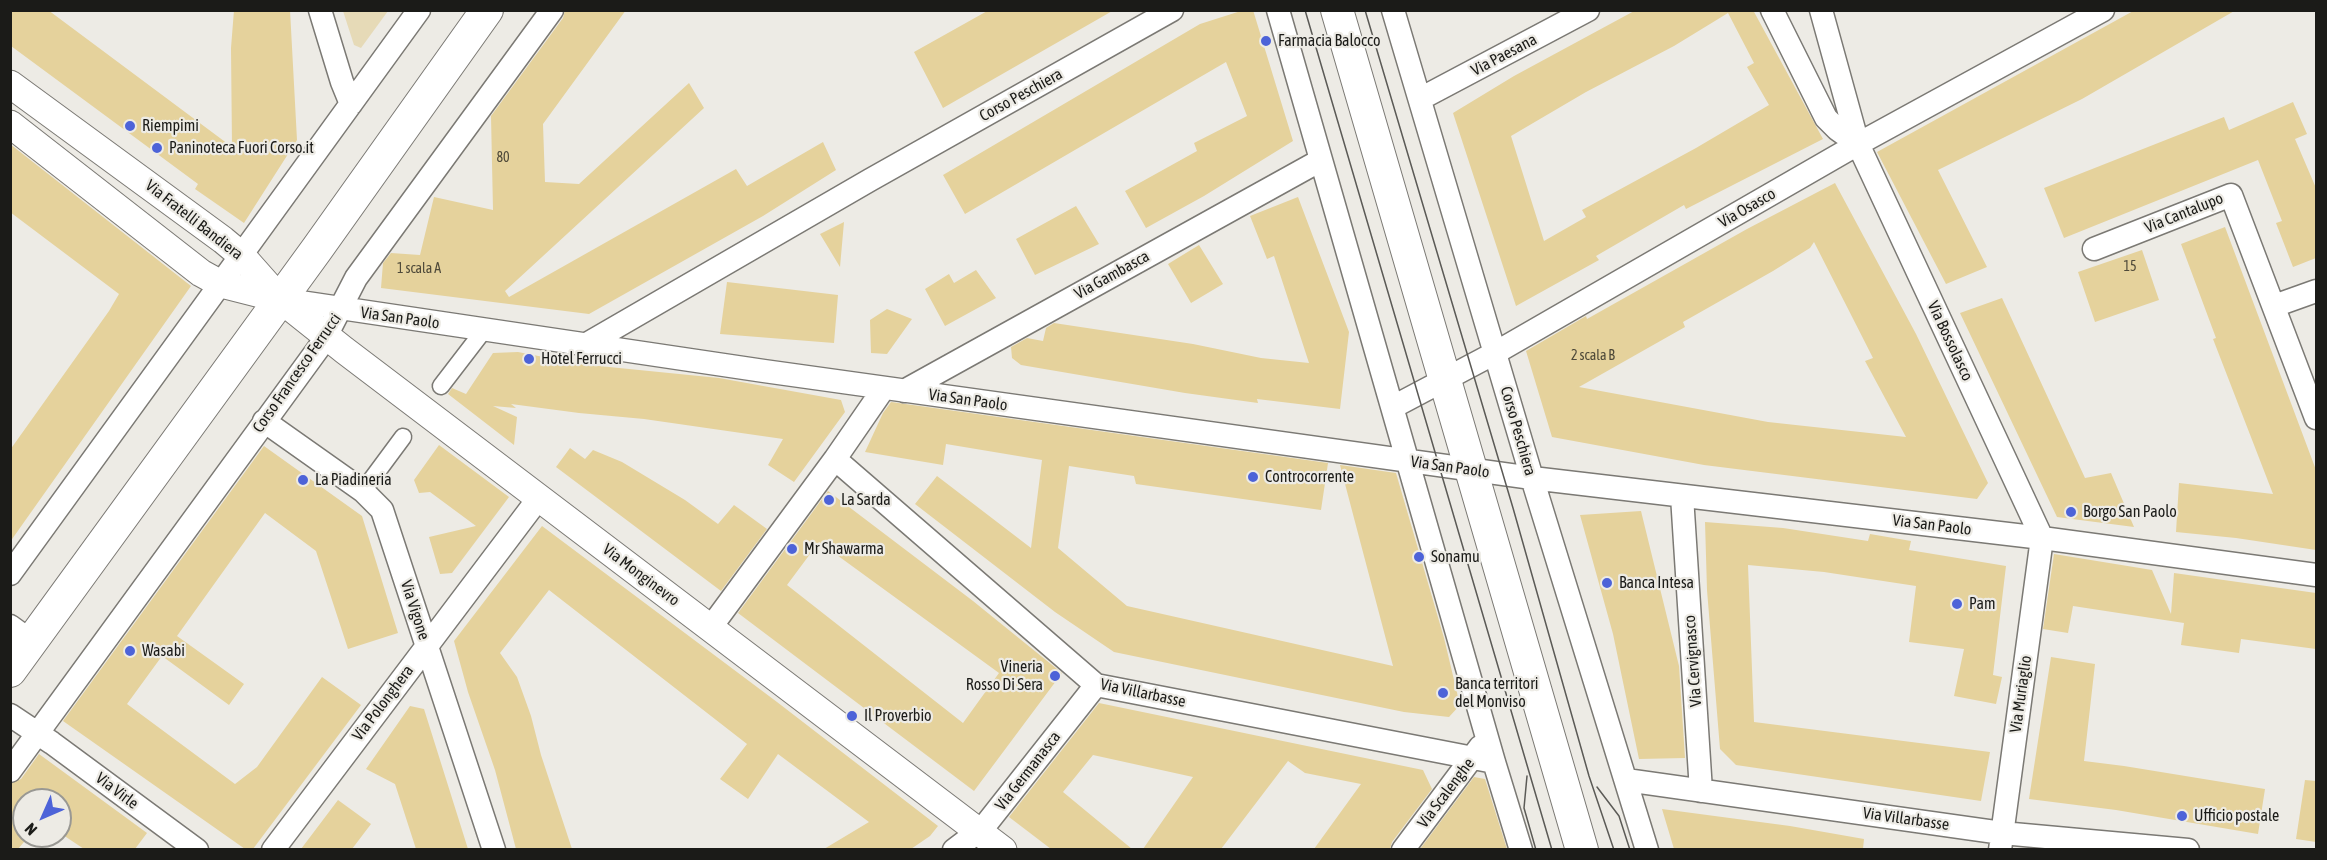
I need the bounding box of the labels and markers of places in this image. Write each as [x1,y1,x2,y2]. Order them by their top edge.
place label: Farmacia Balocco [1278,31,1380,51]
marker: Farmacia Balocco [1259,34,1273,48]
place label: Riempimi [142,116,199,136]
marker: Riempimi [123,119,137,133]
place label: Paninoteca Fuori Corso.it [169,138,314,158]
marker: Paninoteca Fuori Corso.it [150,141,164,155]
place label: Hotel Ferrucci [541,349,622,369]
marker: Hotel Ferrucci [522,352,536,366]
place label: Controcorrente [1265,467,1354,487]
place label: La Piadineria [315,470,392,490]
marker: Controcorrente [1246,470,1260,484]
marker: La Piadineria [296,473,310,487]
place label: La Sarda [841,490,891,510]
marker: La Sarda [822,493,836,507]
place label: Borgo San Paolo [2083,502,2177,522]
marker: Borgo San Paolo [2064,505,2078,519]
place label: Mr Shawarma [804,539,884,559]
marker: Mr Shawarma [785,542,799,556]
place label: Sonamu [1431,547,1480,567]
marker: Sonamu [1412,550,1426,564]
place label: Banca Intesa [1619,573,1694,593]
marker: Banca Intesa [1600,576,1614,590]
place label: Pam [1969,594,1995,614]
marker: Pam [1950,597,1964,611]
place label: Wasabi [142,641,185,661]
marker: Wasabi [123,644,137,658]
place label: Vineria Rosso Di Sera [966,657,1043,695]
marker: Vineria Rosso Di Sera [1048,669,1062,683]
place label: Banca territori del Monviso [1455,674,1539,712]
marker: Banca territori del Monviso [1436,686,1450,700]
place label: Il Proverbio [864,706,932,726]
marker: Il Proverbio [845,709,859,723]
place label: Ufficio postale [2194,806,2279,826]
marker: Ufficio postale [2175,809,2189,823]

